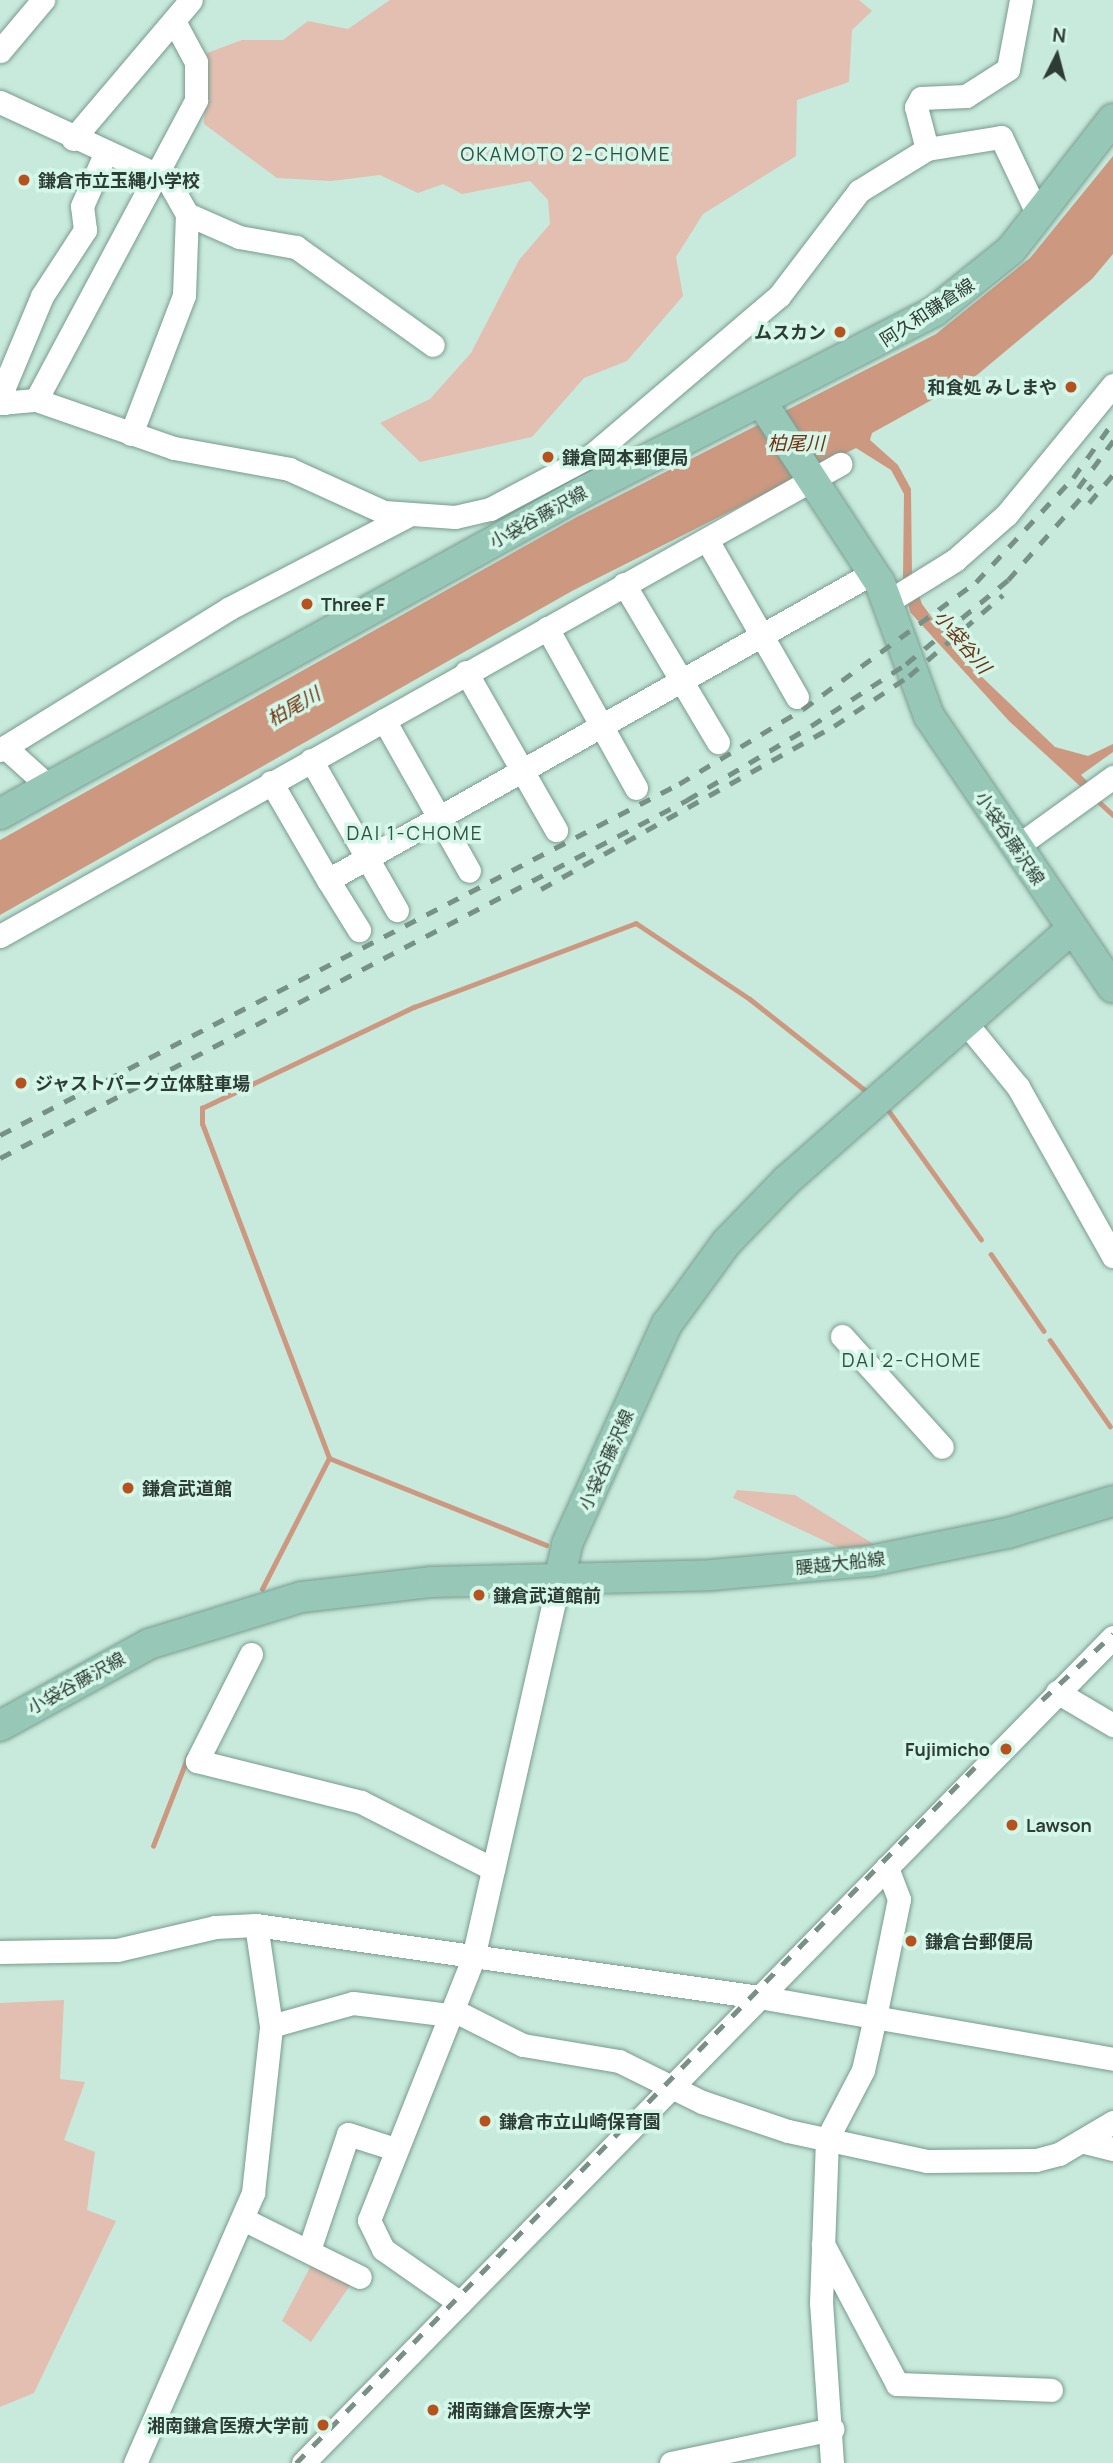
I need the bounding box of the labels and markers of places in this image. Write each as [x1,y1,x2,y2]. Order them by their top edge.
place label: 鎌倉市立玉縄小学校 [38,169,200,191]
marker: 鎌倉市立玉縄小学校 [16,172,32,188]
place label: ムスカン [754,321,826,343]
marker: ムスカン [832,324,848,340]
place label: 和食処 みしまや [927,376,1057,398]
marker: 和食処 みしまや [1063,379,1079,395]
place label: 鎌倉岡本郵便局 [562,446,688,468]
marker: 鎌倉岡本郵便局 [540,449,556,465]
place label: Three F [321,593,385,615]
marker: Three F [299,596,315,612]
place label: ジャストパーク立体駐車場 [35,1072,251,1094]
marker: ジャストパーク立体駐車場 [13,1075,29,1091]
place label: 鎌倉武道館 [142,1477,232,1499]
marker: 鎌倉武道館 [120,1480,136,1496]
place label: 鎌倉武道館前 [493,1584,601,1606]
marker: 鎌倉武道館前 [471,1587,487,1603]
place label: Fujimicho [905,1738,990,1760]
marker: Fujimicho [996,1739,1016,1759]
place label: Lawson [1026,1814,1092,1836]
marker: Lawson [1004,1817,1020,1833]
place label: 鎌倉台郵便局 [925,1930,1033,1952]
marker: 鎌倉台郵便局 [903,1933,919,1949]
place label: 鎌倉市立山崎保育園 [499,2110,661,2132]
marker: 鎌倉市立山崎保育園 [477,2113,493,2129]
place label: 湘南鎌倉医療大学 [447,2399,591,2421]
marker: 湘南鎌倉医療大学 [425,2402,441,2418]
place label: 湘南鎌倉医療大学前 [147,2414,309,2436]
marker: 湘南鎌倉医療大学前 [315,2417,331,2433]

